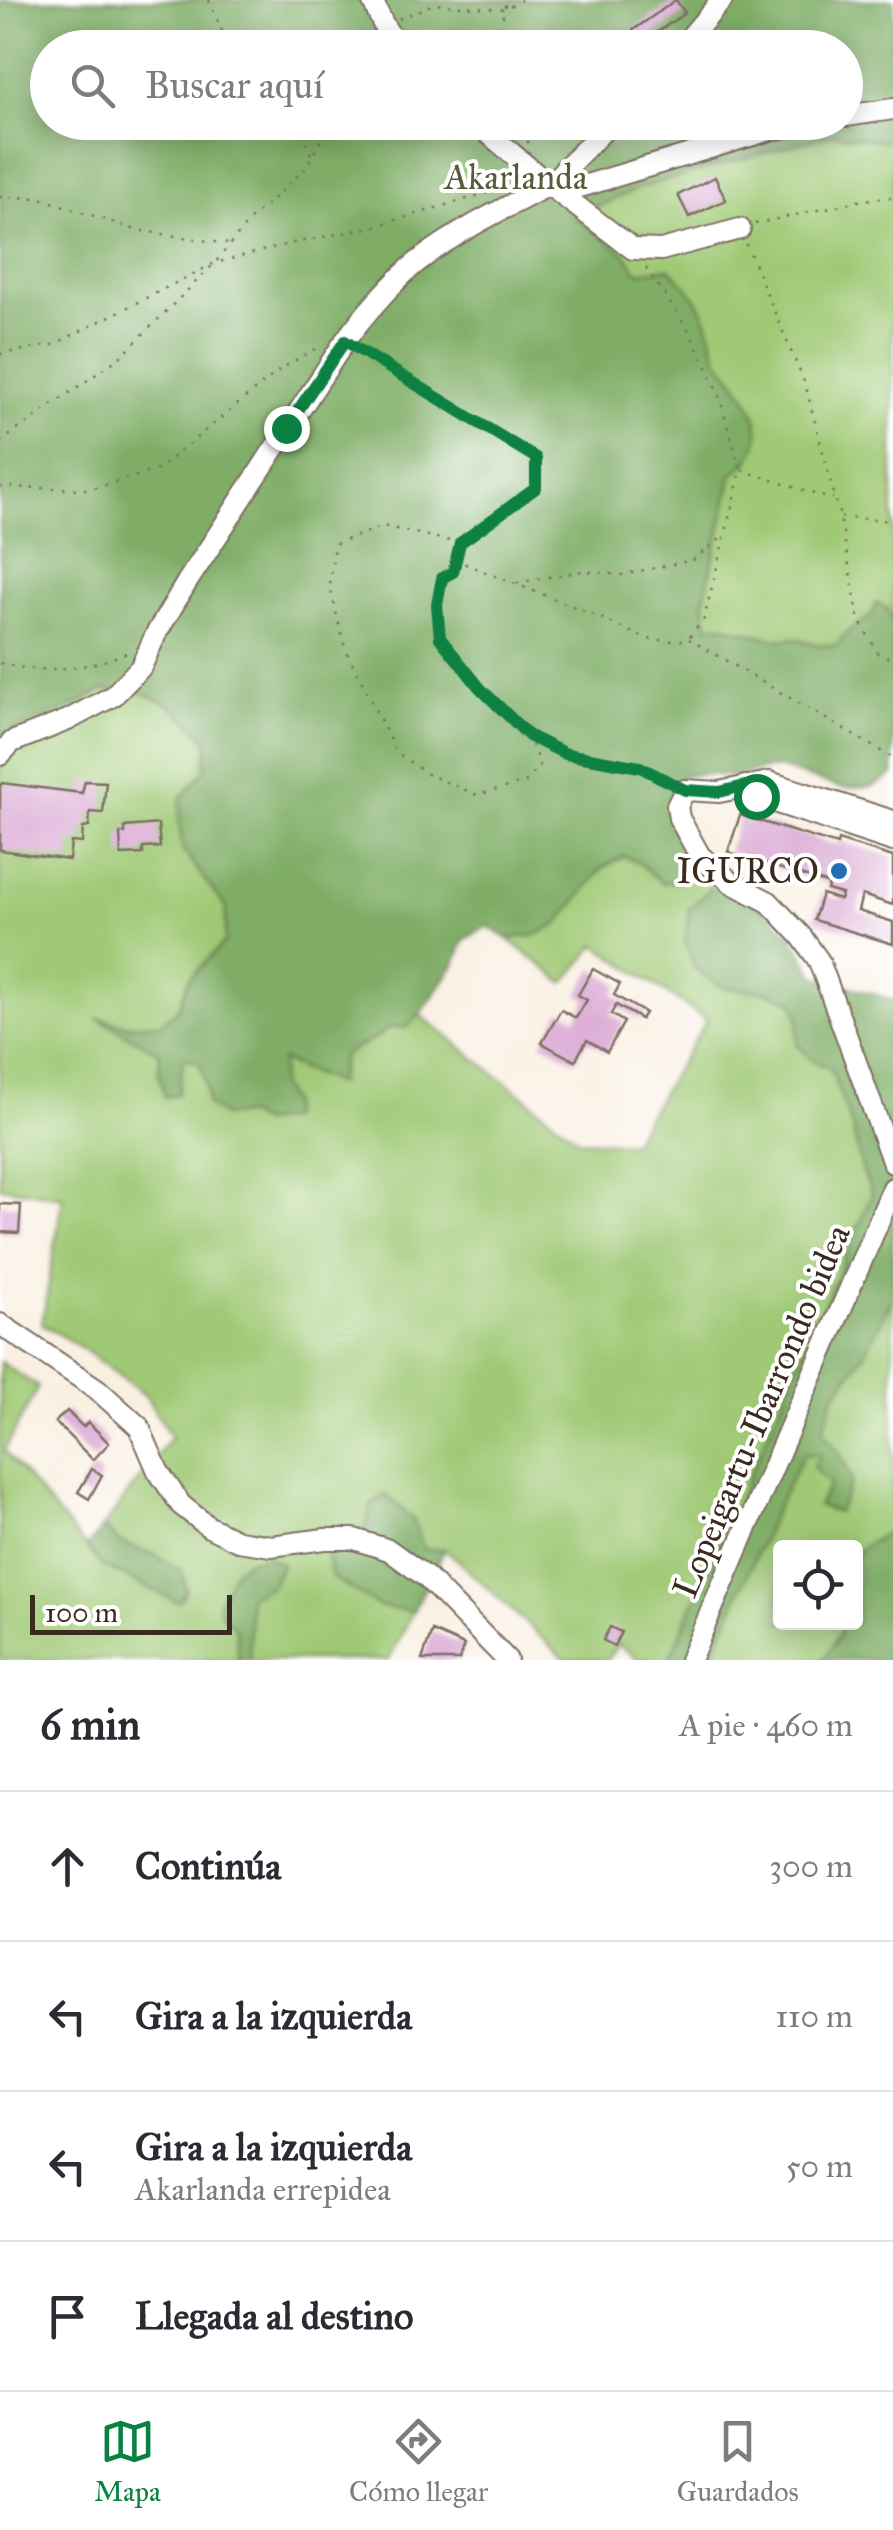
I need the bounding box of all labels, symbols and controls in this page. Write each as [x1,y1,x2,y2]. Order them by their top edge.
search box [30,30,863,140]
icon: search [65,58,120,113]
text: Buscar aquí [145,62,324,108]
park label: Akarlanda [442,156,588,199]
route end [264,406,310,452]
route start [734,774,780,820]
place label: IGURCO [677,850,819,893]
marker: IGURCO [828,860,850,882]
street label: Lopeigartu-Ibarrondo bidea [663,1218,860,1604]
map controls [773,1540,863,1630]
button: locate [773,1540,863,1630]
scale bar [30,1590,232,1634]
text: 100 m [45,1595,118,1630]
text: 6 min [40,1699,140,1751]
text: A pie · 460 m [679,1706,853,1745]
icon: ahead [40,1839,95,1894]
text: Continúa [135,1843,281,1889]
text: 300 m [769,1847,853,1886]
icon: left [40,1989,95,2044]
text: Gira a la izquierda [135,1993,412,2039]
text: 110 m [775,1997,853,2036]
text: Gira a la izquierda [135,2124,412,2170]
icon: left [40,2139,95,2194]
text: 50 m [786,2147,853,2186]
text: Akarlanda errepidea [135,2170,391,2209]
icon: arrive [40,2289,95,2344]
text: Llegada al destino [135,2293,414,2339]
tab: Mapa [94,2414,161,2509]
tab: Cómo llegar [349,2414,488,2509]
tab: Guardados [677,2414,799,2509]

